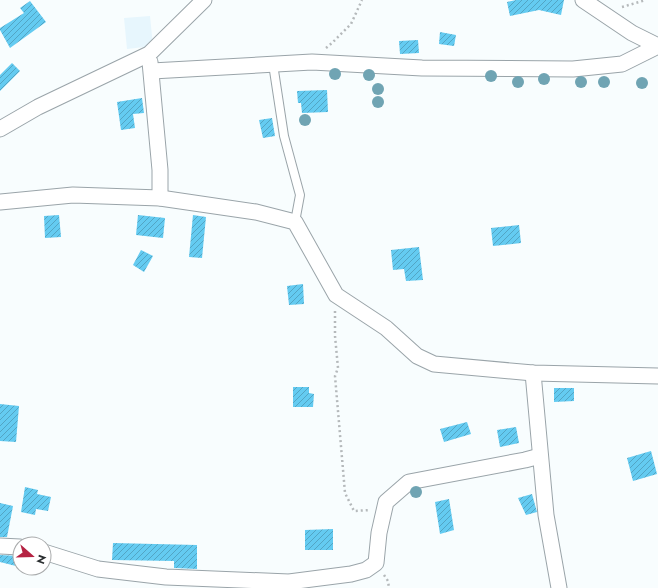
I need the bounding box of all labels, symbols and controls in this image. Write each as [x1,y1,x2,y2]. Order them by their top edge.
north arrow [12,536,52,576]
text: N [32,553,50,566]

